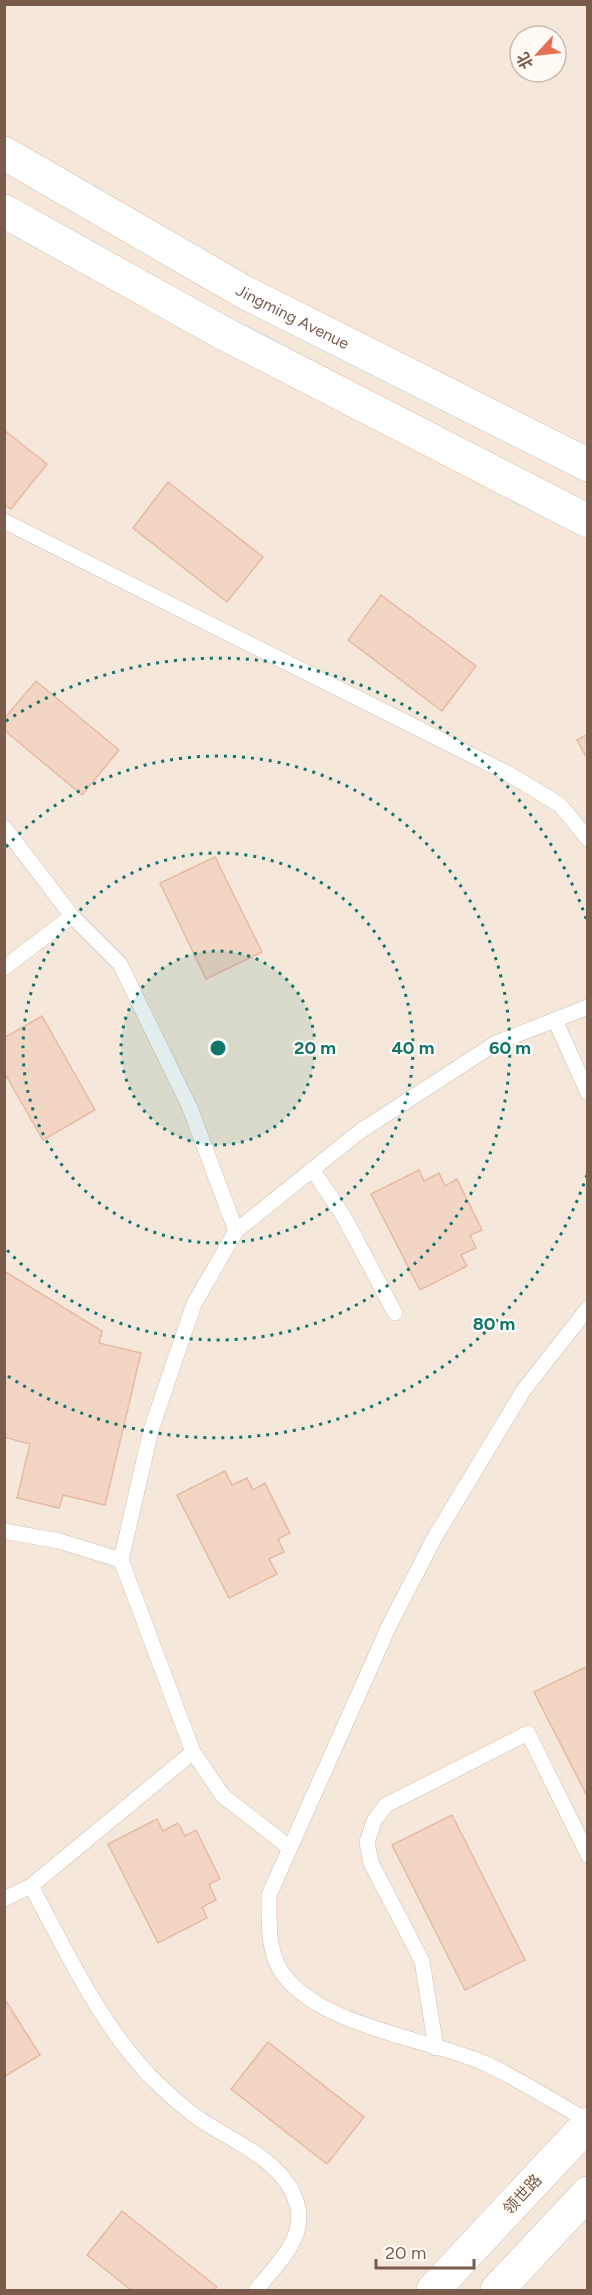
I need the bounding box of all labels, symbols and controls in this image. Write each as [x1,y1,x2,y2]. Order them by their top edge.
north arrow [508,24,568,84]
text: 北 [513,49,537,72]
street label: Jingming Avenue [233,280,353,353]
text: 20 m [294,1037,336,1059]
text: 40 m [391,1037,435,1059]
text: 60 m [489,1037,531,1059]
centre of rings [208,1038,228,1058]
text: 80 m [473,1313,515,1335]
street label: 领世路 [499,2170,546,2218]
scale bar [376,2232,474,2270]
text: 20 m [385,2242,426,2264]

